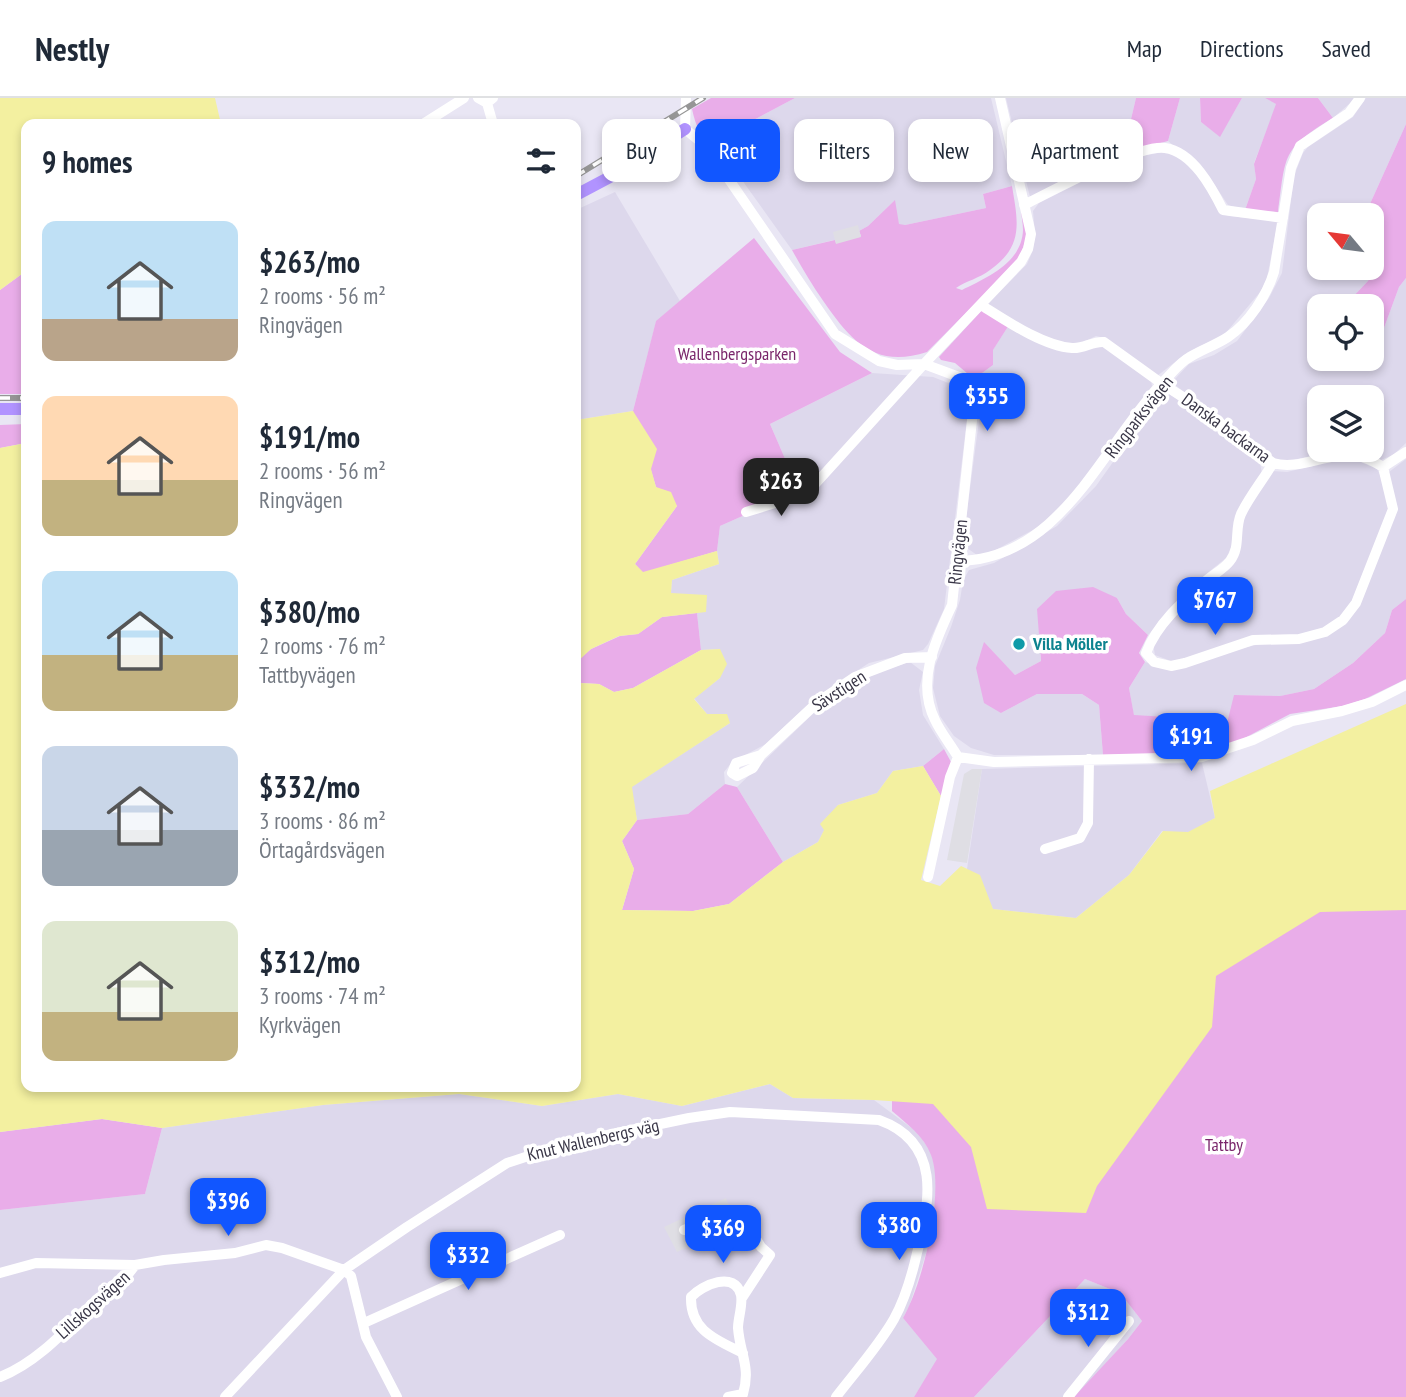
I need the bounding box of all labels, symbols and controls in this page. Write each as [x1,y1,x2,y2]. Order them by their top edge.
text: Nestly [35,27,109,70]
text: Map [1127,33,1162,64]
text: Directions [1200,33,1284,64]
text: Saved [1322,33,1371,64]
chip: Buy [602,119,681,182]
chip: Rent [695,119,780,182]
chip: Filters [794,119,894,182]
chip: New [908,119,993,182]
chip: Apartment [1007,119,1143,182]
text: 9 homes [42,142,133,181]
icon: filters [522,142,560,180]
north arrow [1307,203,1384,280]
map controls [1307,203,1384,462]
text: $263/mo [259,242,360,281]
icon: home [98,249,182,333]
text: 2 rooms · 56 m² [259,281,386,310]
button: locate [1307,294,1384,371]
text: Ringvägen [259,310,343,339]
park label: Wallenbergsparken [678,342,796,365]
street label: Ringparksvägen [1099,371,1178,463]
pin: $355 [946,374,1028,433]
text: $355 [965,381,1009,410]
button: layers [1307,385,1384,462]
street label: Danska backarna [1177,388,1275,468]
text: $191/mo [259,417,360,456]
icon: home [98,424,182,508]
text: 2 rooms · 56 m² [259,456,386,485]
pin: $263 [740,458,822,518]
text: $263 [759,466,803,495]
text: Ringvägen [259,485,343,514]
street label: Ringvägen [943,518,972,586]
pin: $767 [1174,578,1256,637]
text: $767 [1193,585,1237,614]
text: $380/mo [259,592,360,631]
icon: home [98,599,182,683]
text: 2 rooms · 76 m² [259,631,386,660]
place label: Villa Möller [1032,632,1108,655]
marker: Villa Möller [1011,636,1027,652]
text: Tattbyvägen [259,660,356,689]
street label: Sävstigen [807,665,870,717]
pin: $191 [1150,714,1232,773]
text: $191 [1169,721,1213,750]
text: $332/mo [259,767,360,806]
icon: home [98,774,182,858]
text: 3 rooms · 86 m² [259,806,386,835]
text: Örtagårdsvägen [259,835,385,864]
text: $312/mo [259,942,360,981]
icon: home [98,949,182,1033]
text: 3 rooms · 74 m² [259,981,386,1010]
text: Kyrkvägen [259,1010,341,1039]
street label: Knut Wallenbergs väg [525,1113,661,1166]
park label: Tattby [1205,1133,1243,1156]
pin: $396 [187,1178,269,1238]
text: $396 [206,1186,250,1215]
pin: $380 [858,1202,940,1262]
pin: $369 [682,1206,764,1265]
text: $380 [877,1210,921,1239]
text: $369 [701,1213,745,1242]
pin: $332 [427,1232,509,1292]
text: $332 [446,1240,490,1269]
street label: Lillskogsvägen [51,1265,134,1344]
pin: $312 [1047,1290,1129,1349]
text: $312 [1066,1297,1110,1326]

